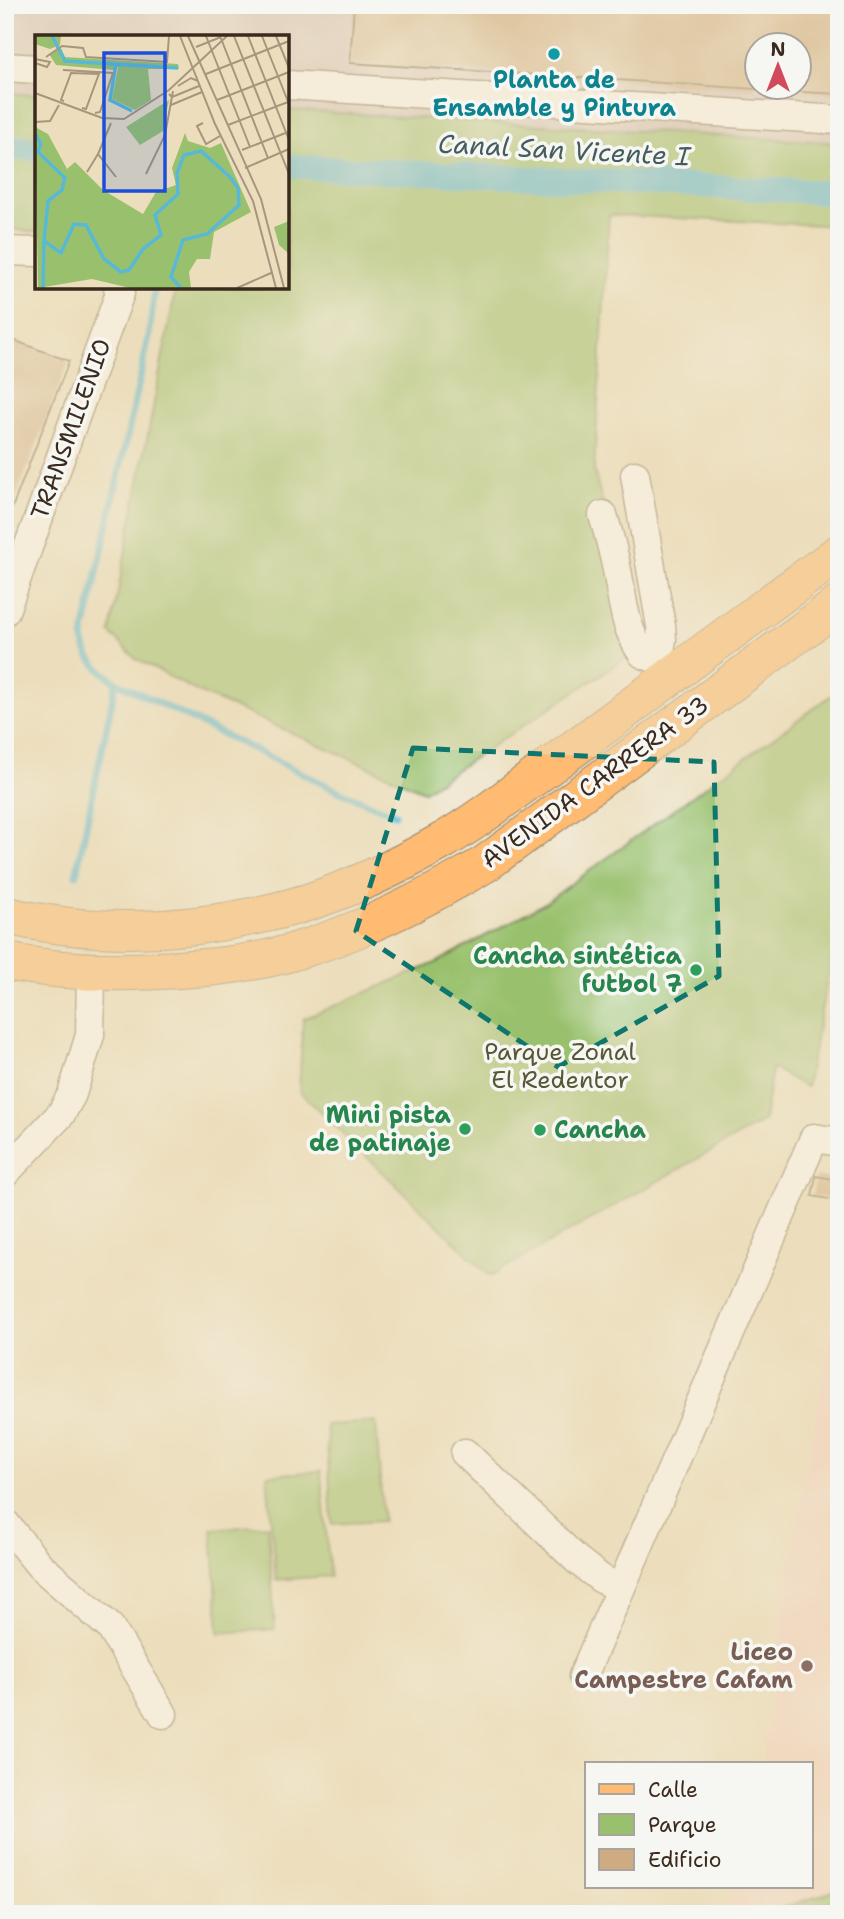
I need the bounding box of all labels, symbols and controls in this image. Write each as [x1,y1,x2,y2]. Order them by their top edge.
north arrow [742,32,812,102]
inset map [35,35,289,289]
text: N [770,37,786,62]
marker: Planta de Ensamble y Pintura [546,46,562,62]
place label: Planta de Ensamble y Pintura [432,64,676,124]
water label: Canal San Vicente I [437,125,693,174]
street label: TRANSMILENIO [23,334,119,524]
street label: AVENIDA CARRERA 33 [475,689,715,875]
place label: Cancha sintética futbol 7 [473,940,683,1000]
marker: Cancha sintética futbol 7 [688,962,704,978]
park label: Parque Zonal El Redentor [484,1036,637,1096]
place label: Mini pista de patinaje [309,1099,452,1159]
place label: Cancha [554,1114,646,1146]
marker: Mini pista de patinaje [457,1121,473,1137]
marker: Cancha [532,1122,548,1138]
place label: Liceo Campestre Cafam [574,1636,793,1696]
marker: Liceo Campestre Cafam [799,1658,815,1674]
legend [585,1762,812,1888]
text: Calle [648,1776,698,1804]
text: Parque [648,1811,717,1839]
text: Edificio [648,1846,721,1874]

